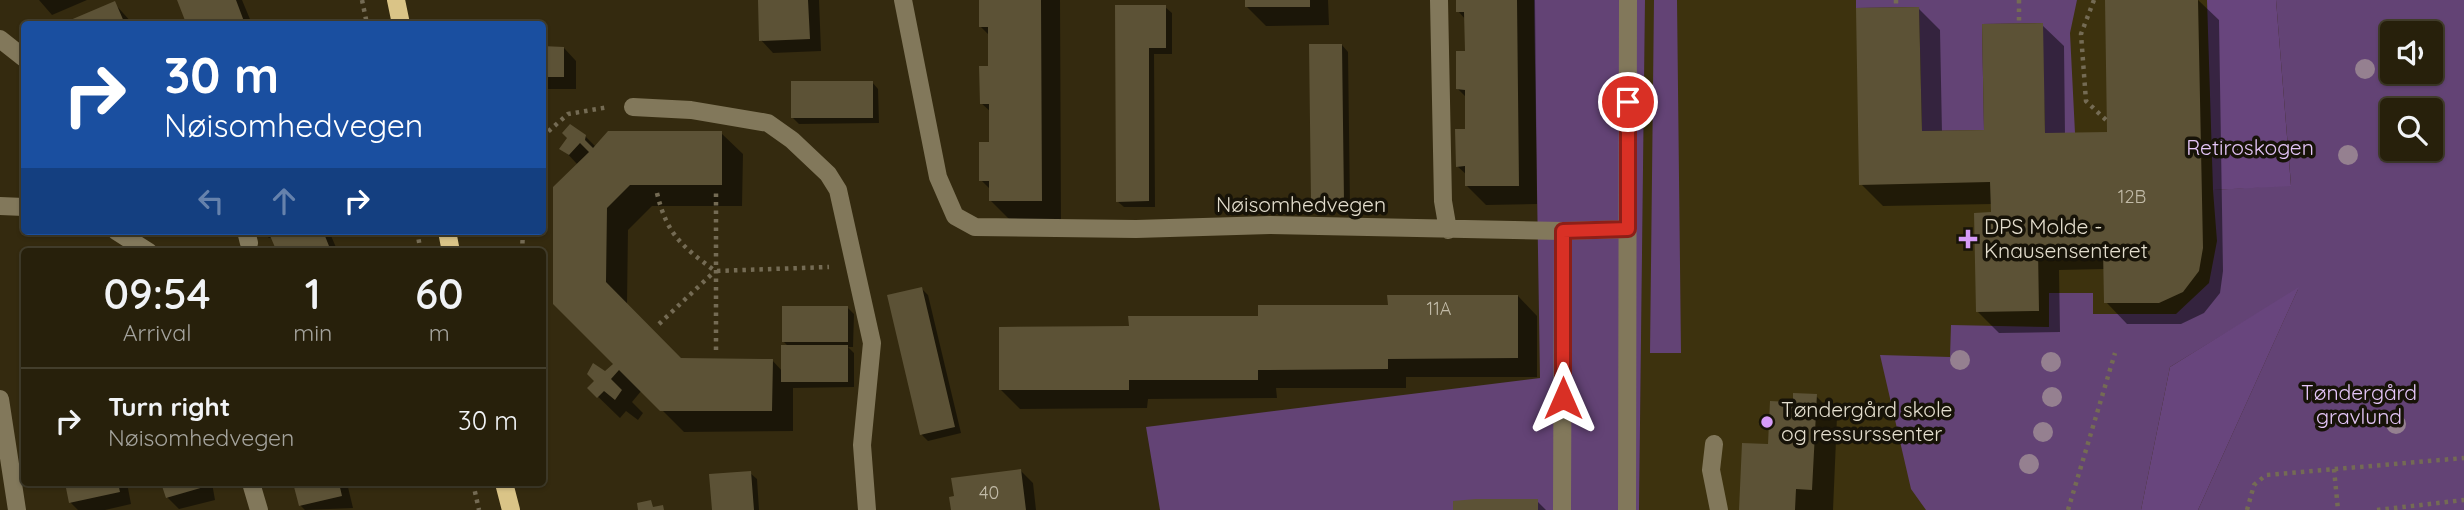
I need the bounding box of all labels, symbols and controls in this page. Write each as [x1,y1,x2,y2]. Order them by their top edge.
map controls [2380,21,2443,161]
button: sound [2380,21,2443,84]
text: 30 m [164,44,279,105]
icon: right [49,49,140,140]
pin [1598,72,1658,132]
icon: arrive [1609,83,1647,121]
button: search [2380,98,2443,161]
text: Nøisomhedvegen [164,105,423,145]
park label: Retiroskogen [2186,134,2314,160]
icon: left [192,182,230,220]
icon: ahead [265,182,303,220]
icon: right [338,182,376,220]
house number: 12B [2118,185,2146,208]
street label: Nøisomhedvegen [1216,191,1386,217]
place label: DPS Molde - Knausensenteret [1984,213,2148,263]
marker: DPS Molde - Knausensenteret [1958,229,1978,249]
text: 09:54 [104,267,211,320]
text: 1 [305,267,321,320]
text: 60 [415,267,463,320]
house number: 11A [1427,297,1452,320]
text: Arrival [123,318,192,347]
text: min [293,318,332,347]
text: m [429,318,450,347]
position arrow [1526,361,1600,435]
park label: Tøndergård gravlund [2301,379,2417,429]
text: Turn right [108,390,230,423]
place label: Tøndergård skole og ressurssenter [1781,396,1952,446]
icon: right [49,402,87,440]
text: 30 m [458,404,518,437]
marker: Tøndergård skole og ressurssenter [1759,414,1775,430]
text: Nøisomhedvegen [108,423,294,452]
house number: 40 [979,481,999,504]

